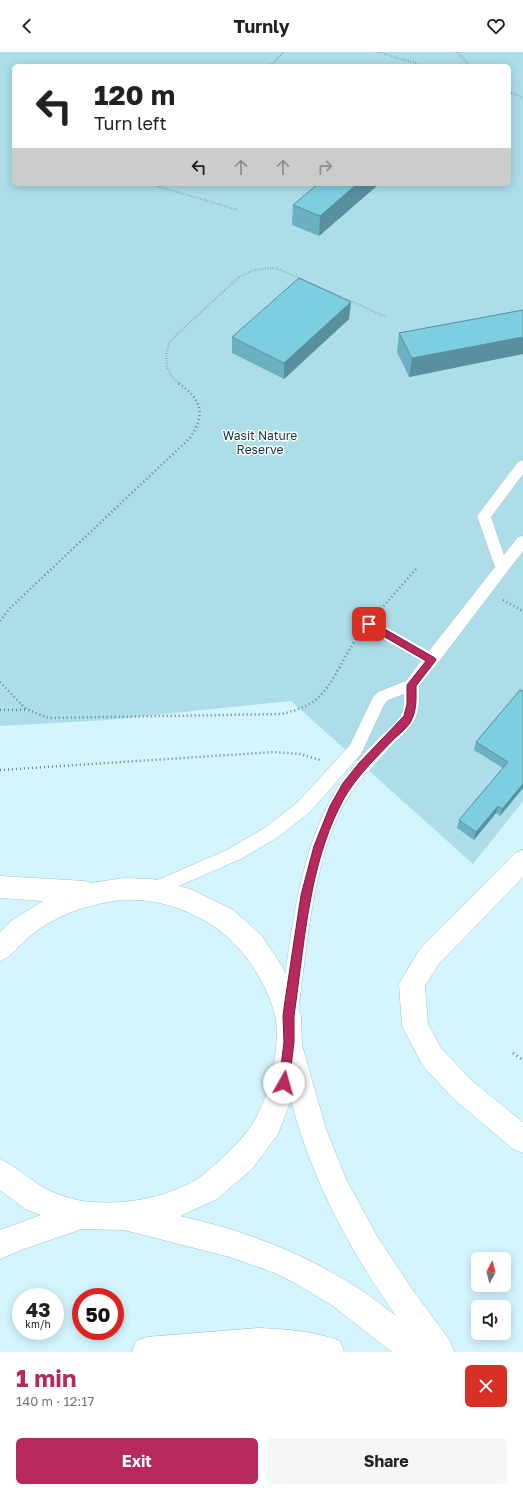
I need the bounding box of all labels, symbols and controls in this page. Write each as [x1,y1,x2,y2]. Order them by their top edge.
icon: back [16,15,38,37]
text: Turnly [233,15,290,37]
icon: heart [485,15,507,37]
text: 120 m [94,78,175,111]
icon: left [28,80,80,132]
text: Turn left [94,112,167,134]
icon: left [188,156,210,178]
icon: ahead [230,156,252,178]
icon: ahead [272,156,294,178]
icon: right [314,156,336,178]
park label: Wasit Nature Reserve [223,428,297,457]
pin [352,607,386,641]
icon: arrive [358,613,380,635]
position arrow [263,1062,305,1104]
north arrow [471,1252,511,1292]
map controls [471,1252,511,1340]
speed limit sign: 50 [72,1288,124,1340]
text: 43 [26,1297,50,1321]
button: sound [471,1300,511,1340]
text: km/h [25,1318,51,1330]
text: 1 min [16,1363,76,1392]
button: close [465,1365,507,1407]
text: 140 m · 12:17 [16,1393,94,1409]
button: Exit [16,1438,258,1484]
button: Share [266,1438,507,1484]

